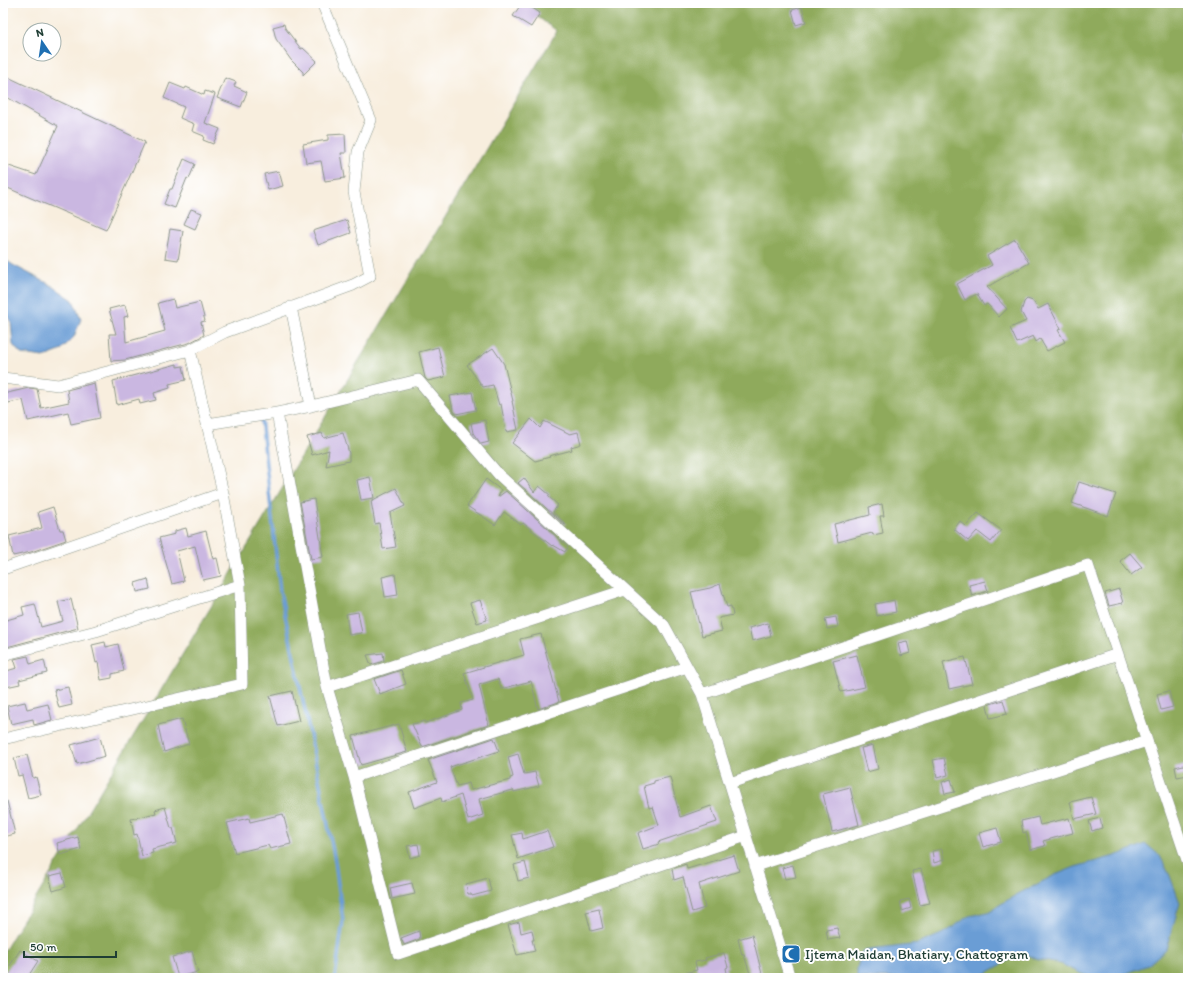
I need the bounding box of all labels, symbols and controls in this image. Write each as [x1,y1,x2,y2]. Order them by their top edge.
north arrow [22,22,62,62]
text: N [35,26,45,40]
scale bar [24,933,116,959]
text: 50 m [30,940,56,954]
mosque icon: Ijtema Maidan, Bhatiary, Chattogram [780,943,802,965]
place label: Ijtema Maidan, Bhatiary, Chattogram [805,946,1029,963]

